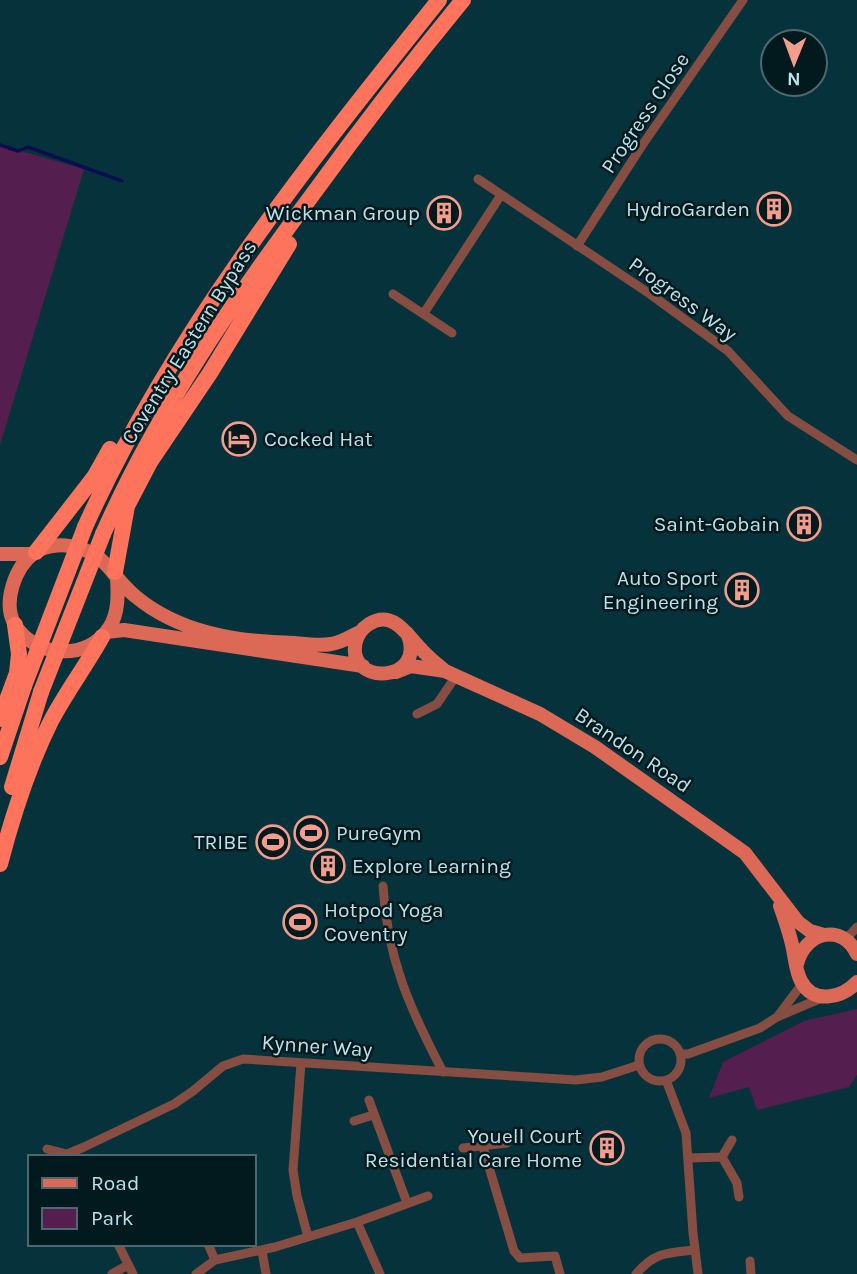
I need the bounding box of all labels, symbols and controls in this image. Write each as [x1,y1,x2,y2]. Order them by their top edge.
north arrow [759,28,829,98]
street label: Progress Close [596,48,694,178]
text: N [787,68,801,90]
building icon: HydroGarden [755,190,793,228]
building icon: Wickman Group [425,194,463,232]
place label: HydroGarden [626,197,750,221]
place label: Wickman Group [266,201,420,225]
street label: Coventry Eastern Bypass [116,236,262,448]
street label: Progress Way [624,252,742,346]
hotel icon: Cocked Hat [220,420,258,458]
place label: Cocked Hat [264,427,373,451]
building icon: Saint-Gobain [785,505,823,543]
place label: Saint-Gobain [654,512,780,536]
place label: Auto Sport Engineering [603,566,718,614]
building icon: Auto Sport Engineering [723,571,761,609]
street label: Brandon Road [570,702,696,798]
sports icon: PureGym [292,814,330,852]
place label: PureGym [336,821,422,845]
sports icon: TRIBE [254,823,292,861]
place label: TRIBE [194,830,248,854]
building icon: Explore Learning [309,847,347,885]
place label: Explore Learning [352,854,511,878]
place label: Hotpod Yoga Coventry [324,898,444,946]
sports icon: Hotpod Yoga Coventry [281,903,319,941]
street label: Kynner Way [261,1030,373,1062]
place label: Youell Court Residential Care Home [365,1124,582,1172]
building icon: Youell Court Residential Care Home [588,1129,626,1167]
legend [28,1155,256,1246]
text: Road [91,1171,139,1195]
text: Park [91,1206,134,1230]

